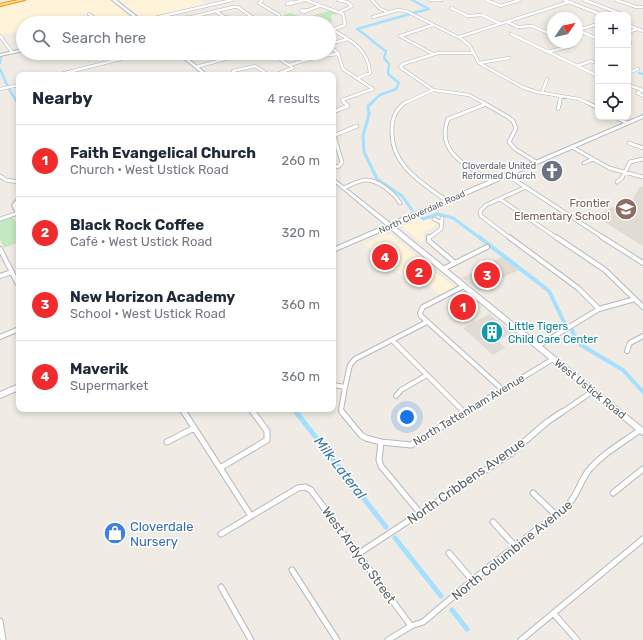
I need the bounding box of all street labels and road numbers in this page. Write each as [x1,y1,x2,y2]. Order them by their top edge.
street label: North Cloverdale Road [377,188,467,236]
street label: West Ustick Road [552,356,628,422]
street label: North Tattenham Avenue [411,372,527,448]
street label: North Cribbens Avenue [404,435,528,527]
street label: North Columbine Avenue [449,497,575,603]
street label: West Ardyce Street [319,504,399,606]

